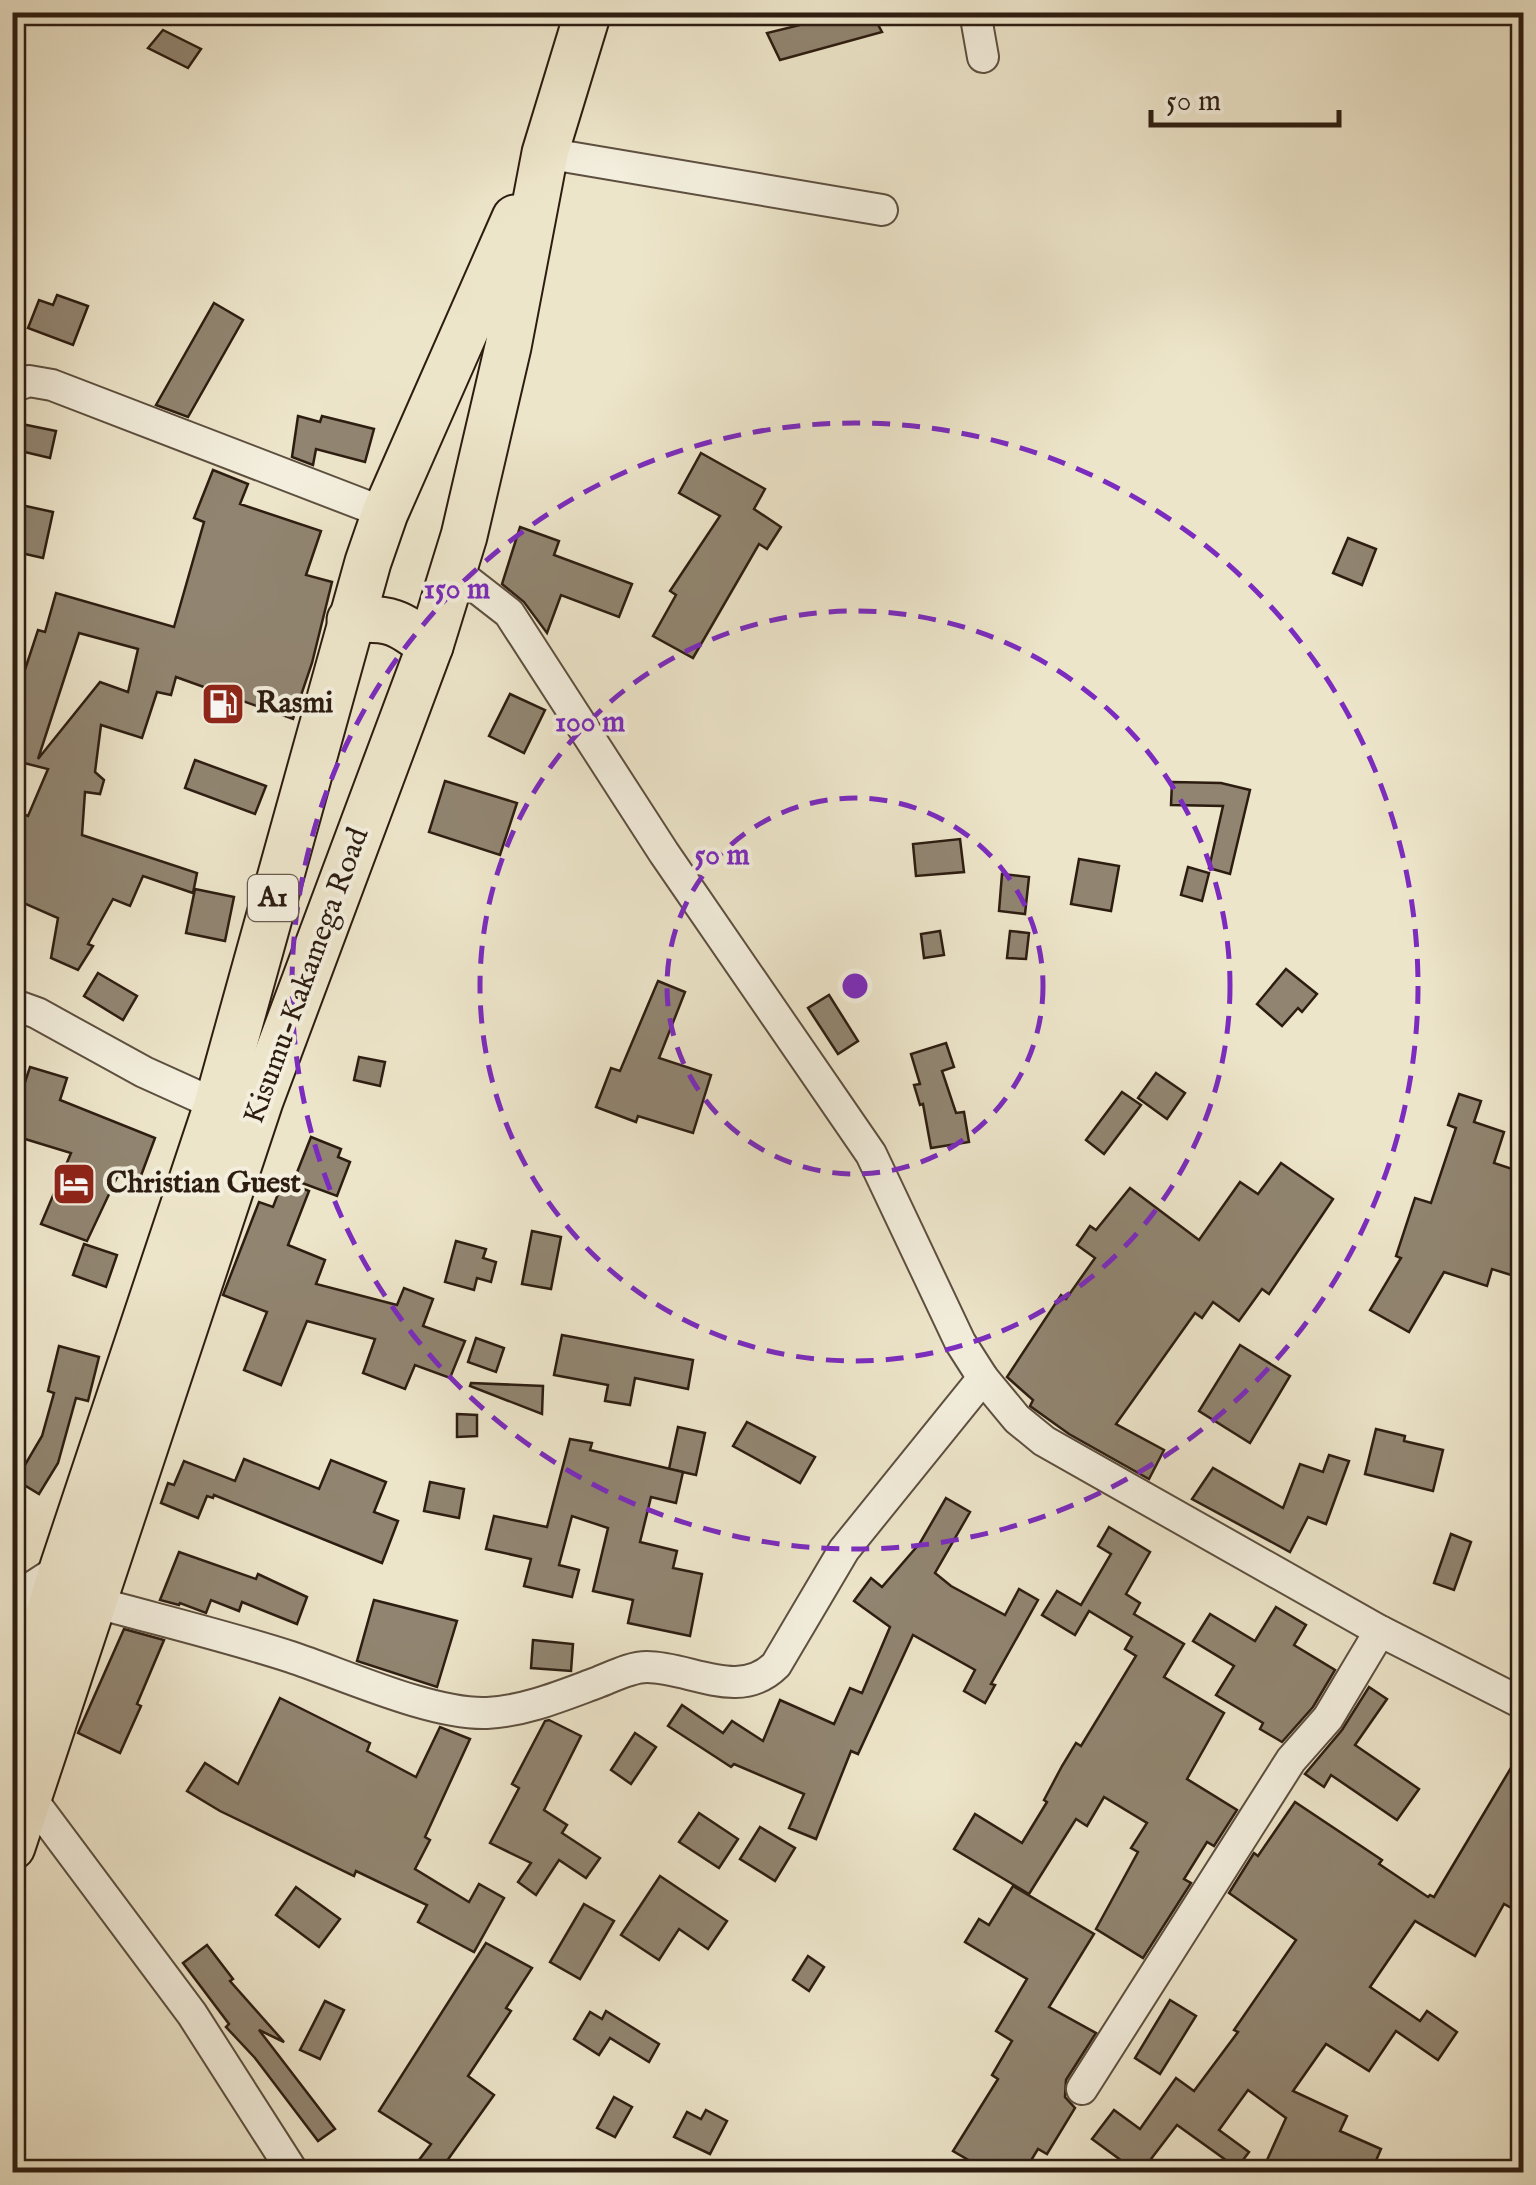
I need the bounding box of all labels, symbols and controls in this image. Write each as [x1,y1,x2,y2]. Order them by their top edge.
scale bar [1151,65,1338,127]
text: 50 m [1166,83,1221,121]
text: 150 m [424,571,490,609]
fuel station icon: Rasmi [200,681,246,727]
place label: Rasmi [256,685,333,723]
text: 100 m [555,704,625,742]
street label: Kisumu-Kakamega Road [236,822,379,1129]
text: 50 m [694,837,750,875]
road number: A1 [248,875,298,921]
centre of rings [837,968,873,1004]
hotel icon: Christian Guest [51,1161,97,1207]
place label: Christian Guest [106,1165,302,1203]

